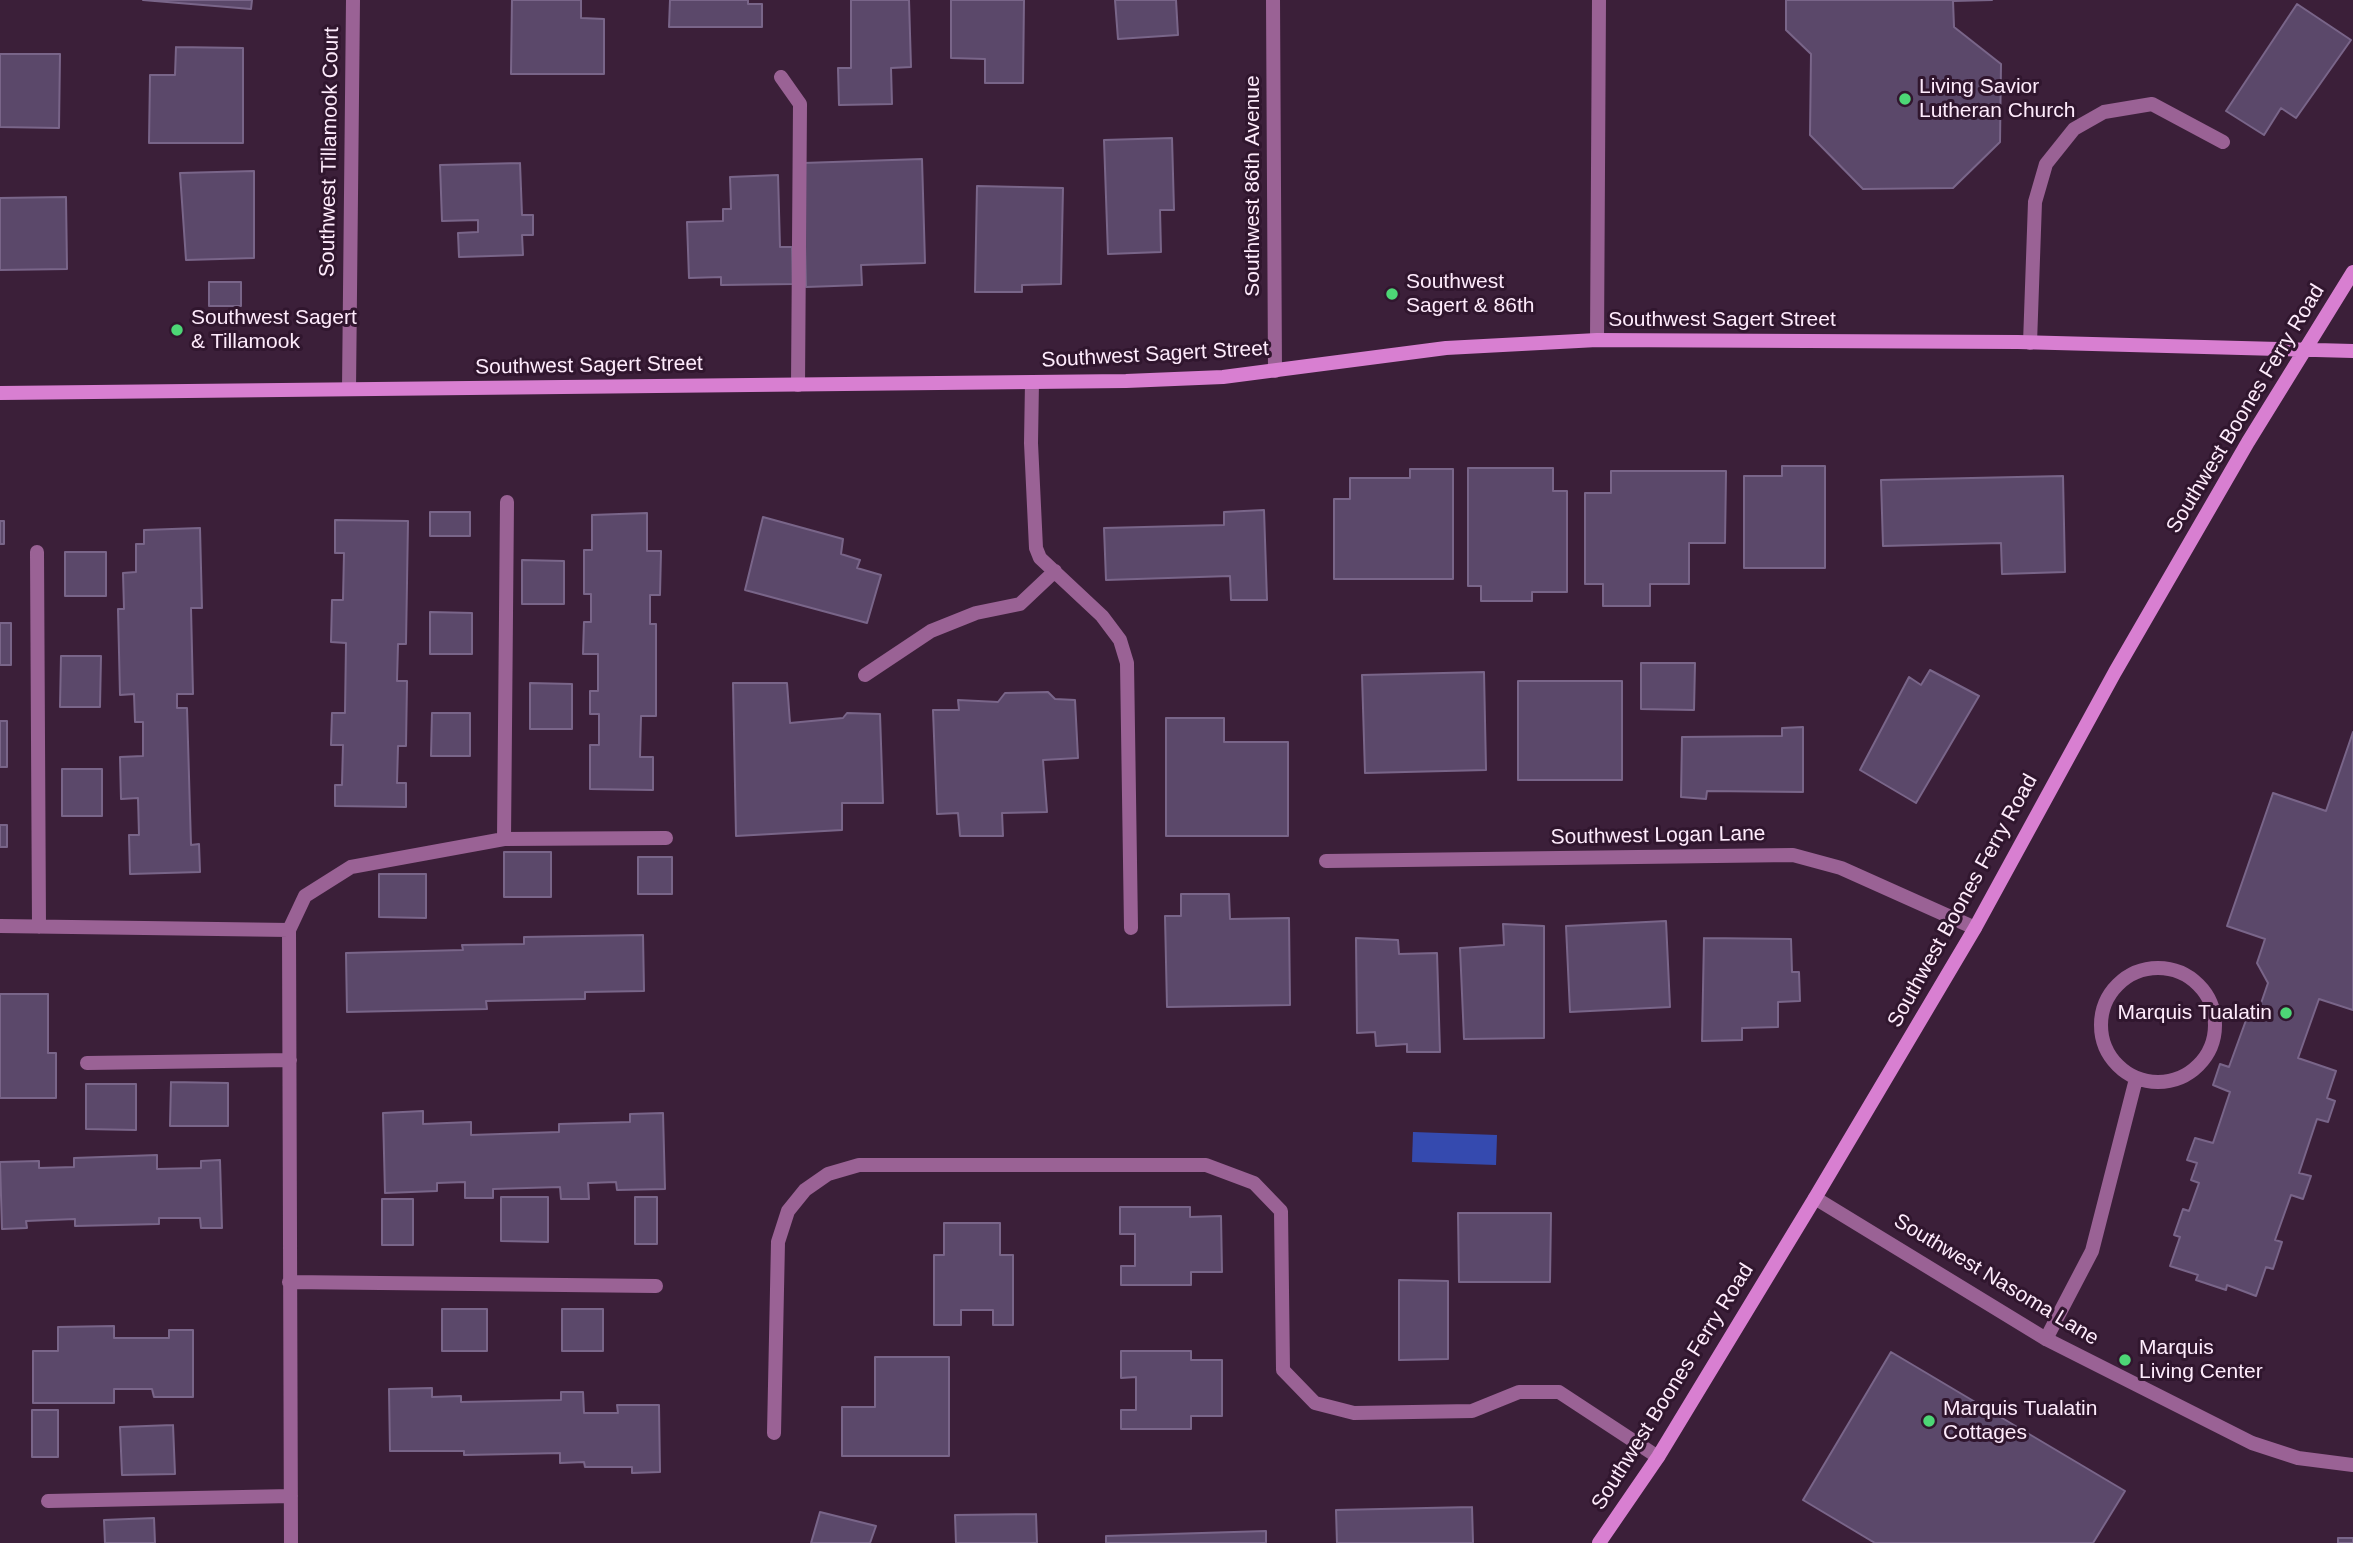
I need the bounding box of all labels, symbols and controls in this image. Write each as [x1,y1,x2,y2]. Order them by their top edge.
street label: Southwest Tillamook Court [315,27,345,277]
place label: Living Savior Lutheran Church [1919,74,2075,124]
street label: Southwest 86th Avenue [1240,75,1266,297]
marker: Living Savior Lutheran Church [1897,91,1913,107]
place label: Southwest Sagert & 86th [1406,269,1534,319]
street label: Southwest Boones Ferry Road [2162,280,2330,538]
marker: Southwest Sagert & 86th [1384,286,1400,302]
place label: Southwest Sagert & Tillamook [191,305,357,355]
street label: Southwest Sagert Street [1608,307,1836,333]
marker: Southwest Sagert & Tillamook [169,322,185,338]
street label: Southwest Sagert Street [1041,336,1269,374]
street label: Southwest Sagert Street [475,351,703,381]
street label: Southwest Boones Ferry Road [1883,770,2043,1032]
street label: Southwest Logan Lane [1550,822,1766,850]
place label: Marquis Tualatin [2118,1000,2272,1026]
marker: Marquis Tualatin [2278,1005,2294,1021]
street label: Southwest Nasoma Lane [1889,1209,2103,1351]
street label: Southwest Boones Ferry Road [1587,1259,1759,1515]
place label: Marquis Living Center [2139,1335,2263,1385]
marker: Marquis Living Center [2117,1352,2133,1368]
place label: Marquis Tualatin Cottages [1943,1396,2097,1446]
marker: Marquis Tualatin Cottages [1921,1413,1937,1429]

